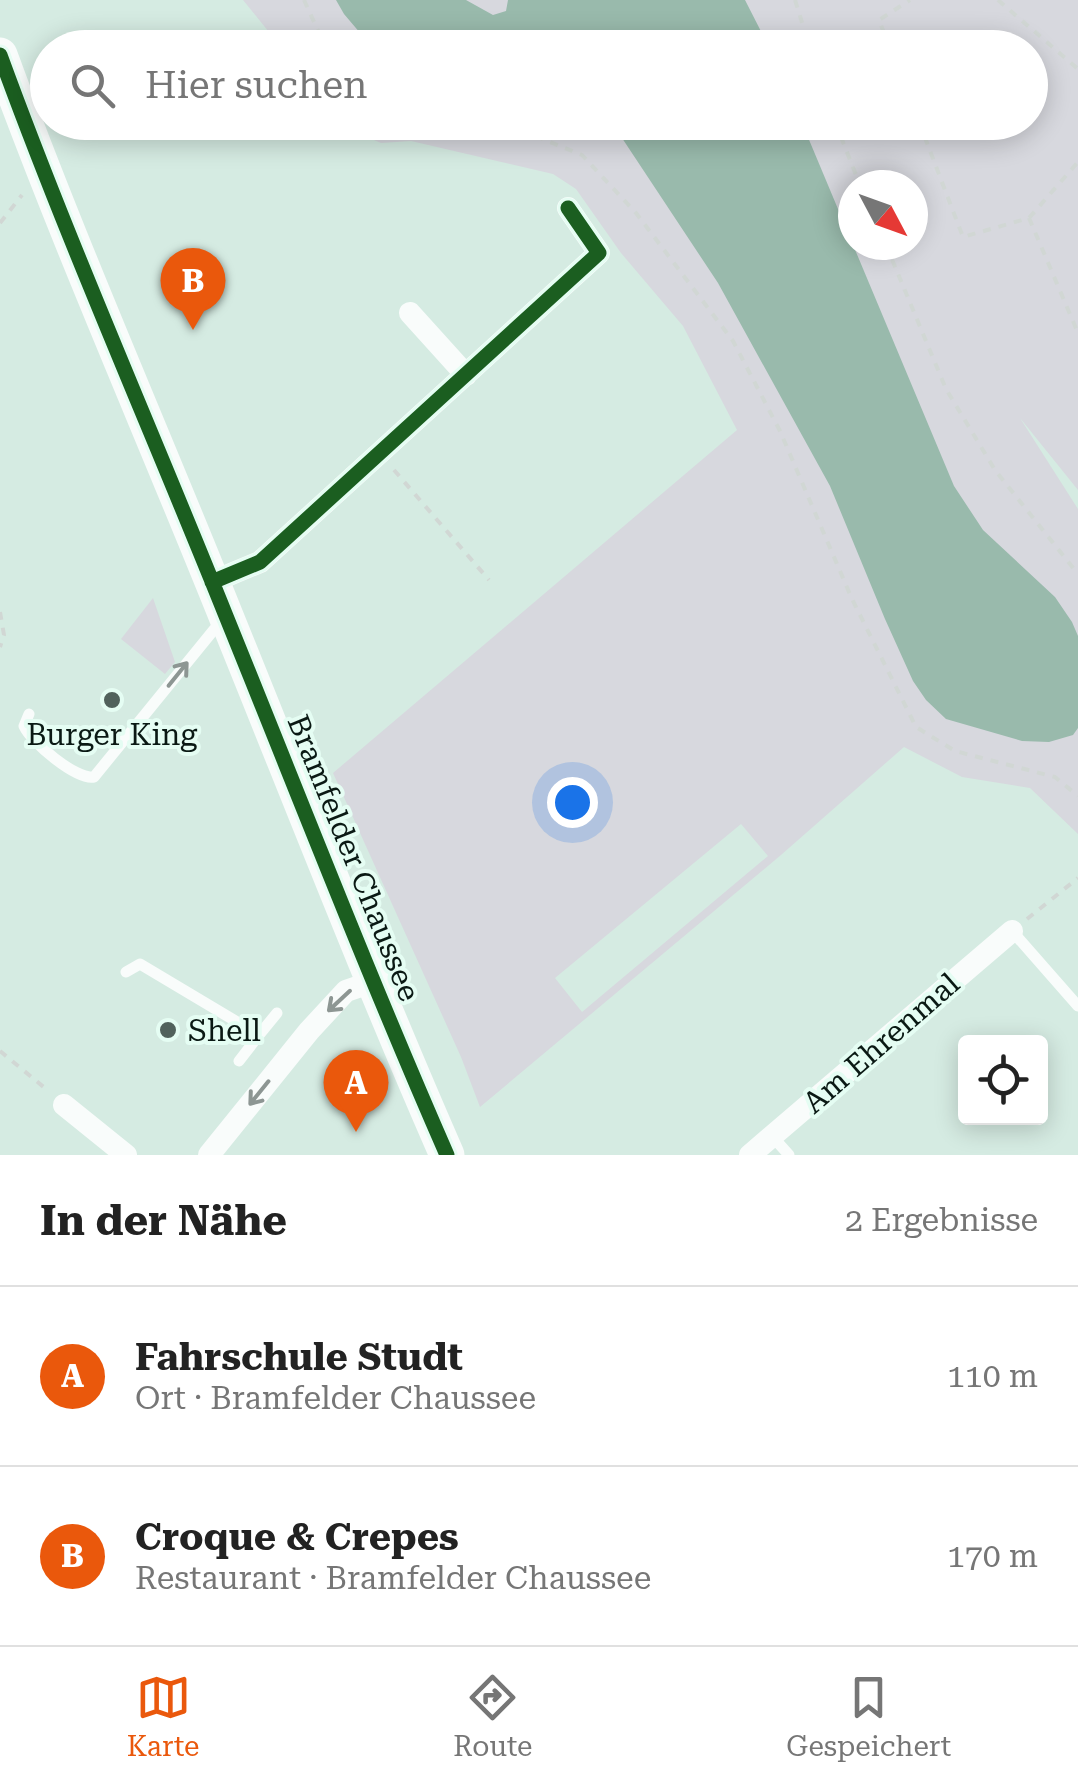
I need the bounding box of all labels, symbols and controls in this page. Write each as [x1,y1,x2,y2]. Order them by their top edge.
search box [30,30,1048,140]
icon: search [65,58,120,113]
text: Hier suchen [145,63,368,107]
north arrow [838,170,928,260]
pin: B [160,248,226,330]
one-way arrow [167,662,189,688]
marker: Burger King [101,689,123,711]
street label: Bramfelder Chaussee [281,710,427,1006]
place label: Burger King [27,717,197,752]
your location [547,777,598,828]
street label: Am Ehrenmal [796,966,966,1120]
one-way arrow [326,988,352,1012]
place label: Shell [188,1013,261,1048]
marker: Shell [157,1019,179,1041]
map controls [958,1035,1048,1125]
button: locate [958,1035,1048,1125]
pin: A [324,1050,388,1132]
one-way arrow [248,1079,270,1105]
text: In der Nähe [40,1196,287,1245]
text: 2 Ergebnisse [845,1201,1038,1239]
text: Fahrschule Studt [135,1335,463,1379]
text: A [61,1357,84,1395]
text: 110 m [947,1357,1038,1395]
text: Ort · Bramfelder Chaussee [135,1379,536,1417]
text: Croque & Crepes [135,1515,459,1559]
text: B [61,1537,84,1575]
text: 170 m [947,1537,1038,1575]
text: Restaurant · Bramfelder Chaussee [135,1559,651,1597]
tab: Karte [127,1670,199,1763]
tab: Route [453,1670,532,1763]
tab: Gespeichert [786,1670,951,1763]

